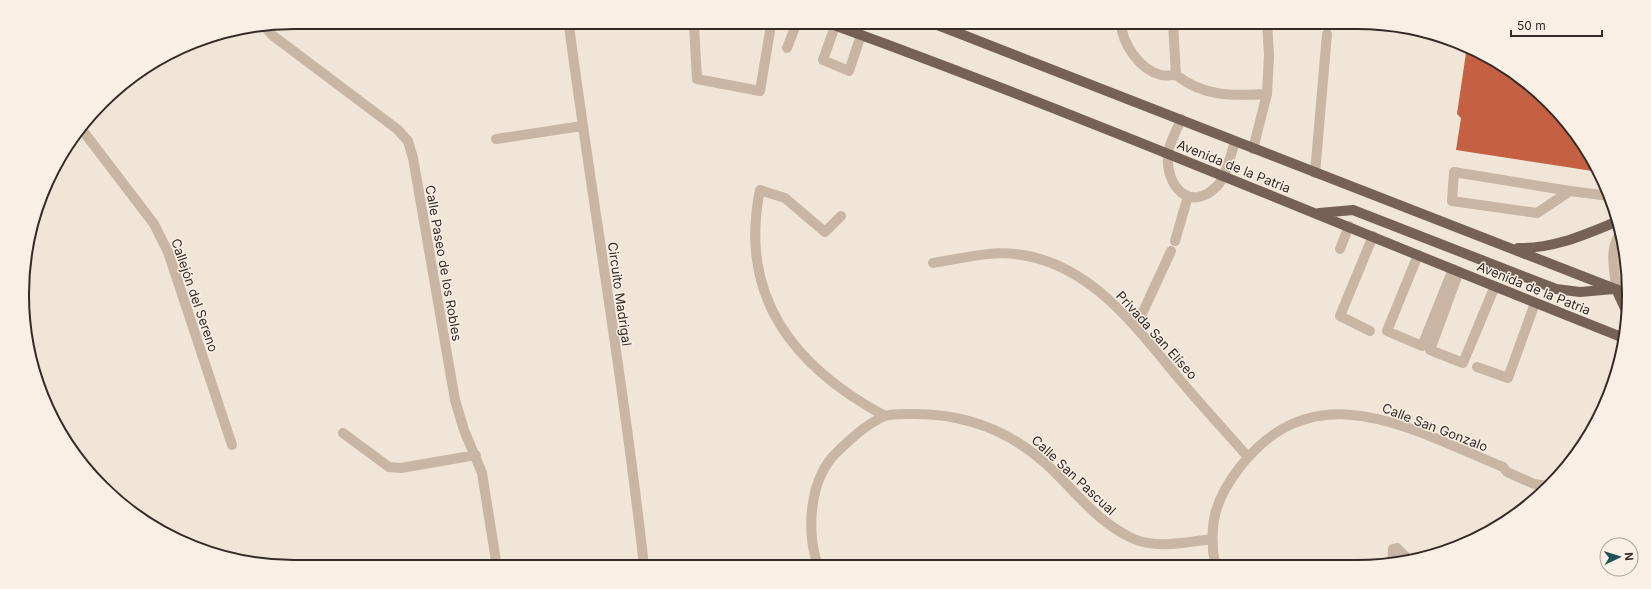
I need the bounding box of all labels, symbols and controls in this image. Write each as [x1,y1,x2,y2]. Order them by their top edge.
scale bar [1511,12,1602,38]
text: 50 m [1517,18,1546,33]
street label: Avenida de la Patria [1175,136,1293,196]
street label: Calle Paseo de los Robles [422,184,466,342]
street label: Callejón del Sereno [168,236,222,354]
street label: Circuito Madrigal [605,241,635,347]
street label: Avenida de la Patria [1475,258,1593,318]
street label: Privada San Elíseo [1113,288,1201,383]
street label: Calle San Gonzalo [1380,399,1490,455]
street label: Calle San Pascual [1029,432,1119,518]
north arrow [1599,537,1639,577]
text: N [1622,552,1636,561]

